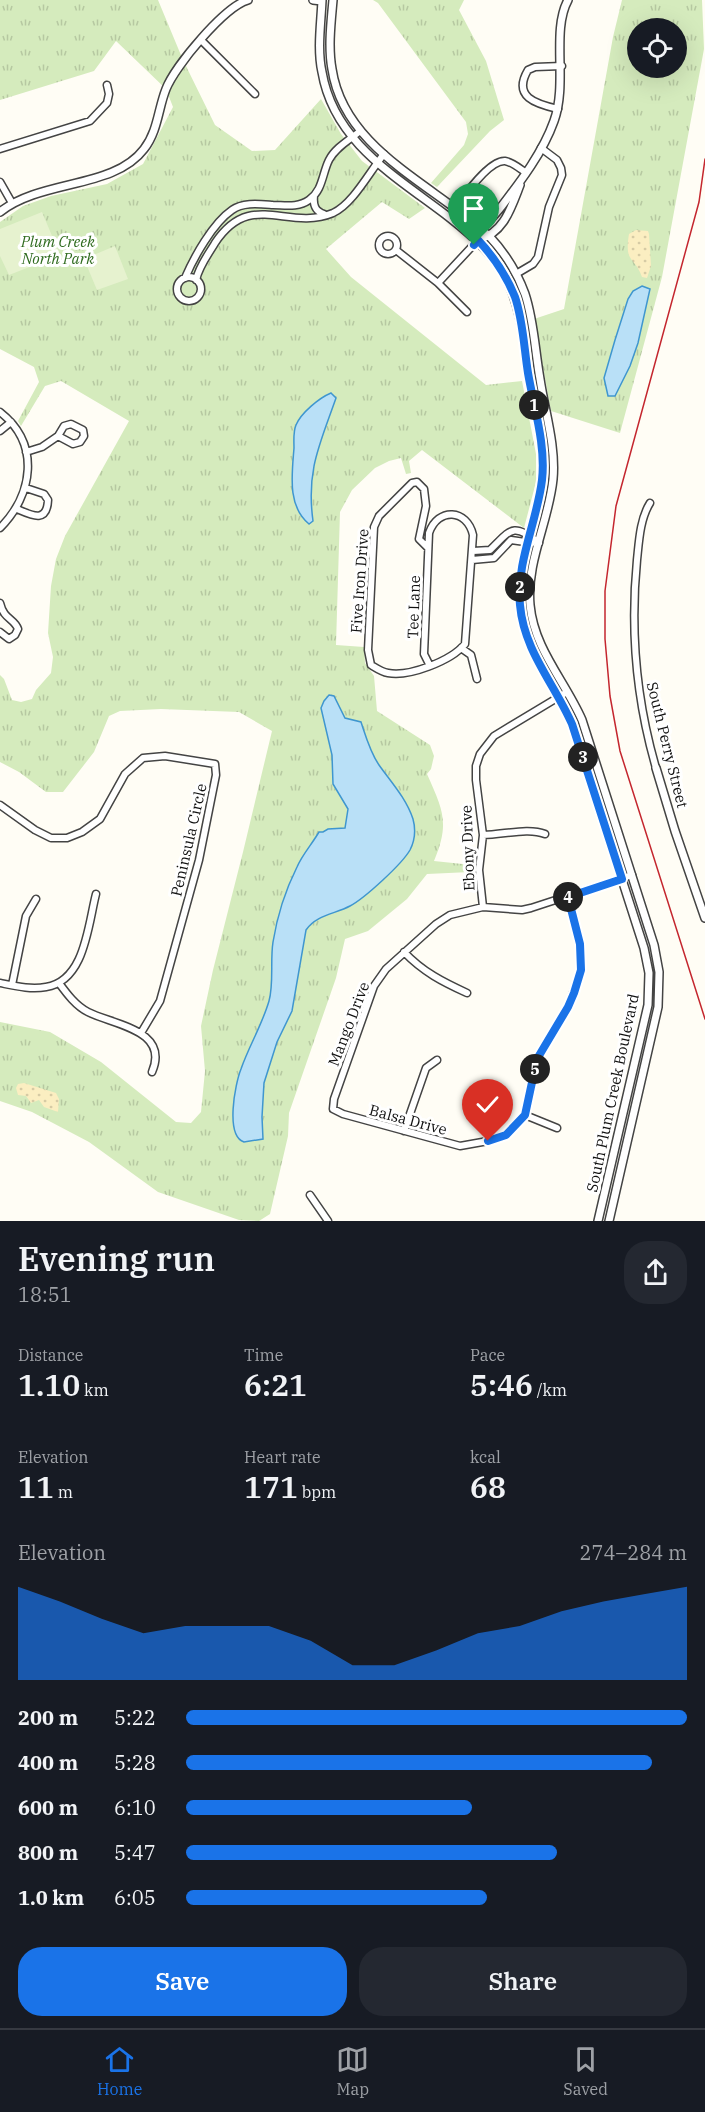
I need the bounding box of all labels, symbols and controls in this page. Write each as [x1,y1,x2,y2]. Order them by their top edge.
map controls [627,18,687,78]
button: locate [627,18,687,78]
pin [448,183,499,245]
icon: arrive [457,192,490,225]
park label: Plum Creek North Park [20,232,95,268]
pin: 1 [519,390,549,420]
text: 1 [529,395,539,415]
street label: Five Iron Drive [346,528,373,634]
pin: 2 [505,572,535,602]
street label: Tee Lane [403,575,424,639]
text: 2 [515,577,525,597]
street label: South Perry Street [643,680,692,810]
pin: 3 [568,742,598,772]
text: 3 [578,747,588,767]
street label: Peninsula Circle [166,782,211,898]
street label: Ebony Drive [457,805,478,891]
pin: 4 [553,882,583,912]
text: 4 [563,887,573,907]
street label: Mango Drive [324,979,373,1069]
street label: South Plum Creek Boulevard [582,992,643,1194]
pin: 5 [520,1054,550,1084]
text: 5 [530,1059,540,1079]
pin [462,1079,513,1141]
icon: check [471,1088,504,1121]
street label: Balsa Drive [367,1100,449,1139]
text: Evening run [18,1237,215,1280]
button: share [624,1241,687,1304]
text: 18:51 [18,1281,72,1308]
text: Distance [18,1345,83,1365]
text: Time [244,1345,283,1365]
text: Pace [470,1345,505,1365]
text: 1.10 [18,1365,80,1404]
text: 6:21 [244,1365,307,1404]
text: 5:46 [470,1365,533,1404]
text: km [80,1380,109,1400]
text: /km [533,1380,567,1400]
text: Elevation [18,1447,88,1467]
text: Heart rate [244,1447,321,1467]
text: kcal [470,1447,501,1467]
text: 11 [18,1467,54,1506]
text: 171 [244,1467,298,1506]
text: 68 [470,1467,506,1506]
text: m [54,1482,73,1502]
text: bpm [298,1482,336,1502]
text: Elevation [18,1539,106,1566]
text: 274–284 m [580,1539,687,1566]
text: 200 m [18,1704,78,1731]
text: 5:22 [114,1704,156,1731]
text: 400 m [18,1749,78,1776]
text: 5:28 [114,1749,156,1776]
text: 600 m [18,1794,78,1821]
text: 6:10 [114,1794,156,1821]
text: 800 m [18,1839,78,1866]
text: 5:47 [114,1839,156,1866]
text: 1.0 km [18,1884,84,1911]
text: 6:05 [114,1884,156,1911]
button: Save [18,1947,347,2016]
button: Share [359,1947,687,2016]
tab: Home [97,2043,142,2099]
tab: Map [336,2043,369,2099]
tab: Saved [563,2043,608,2099]

